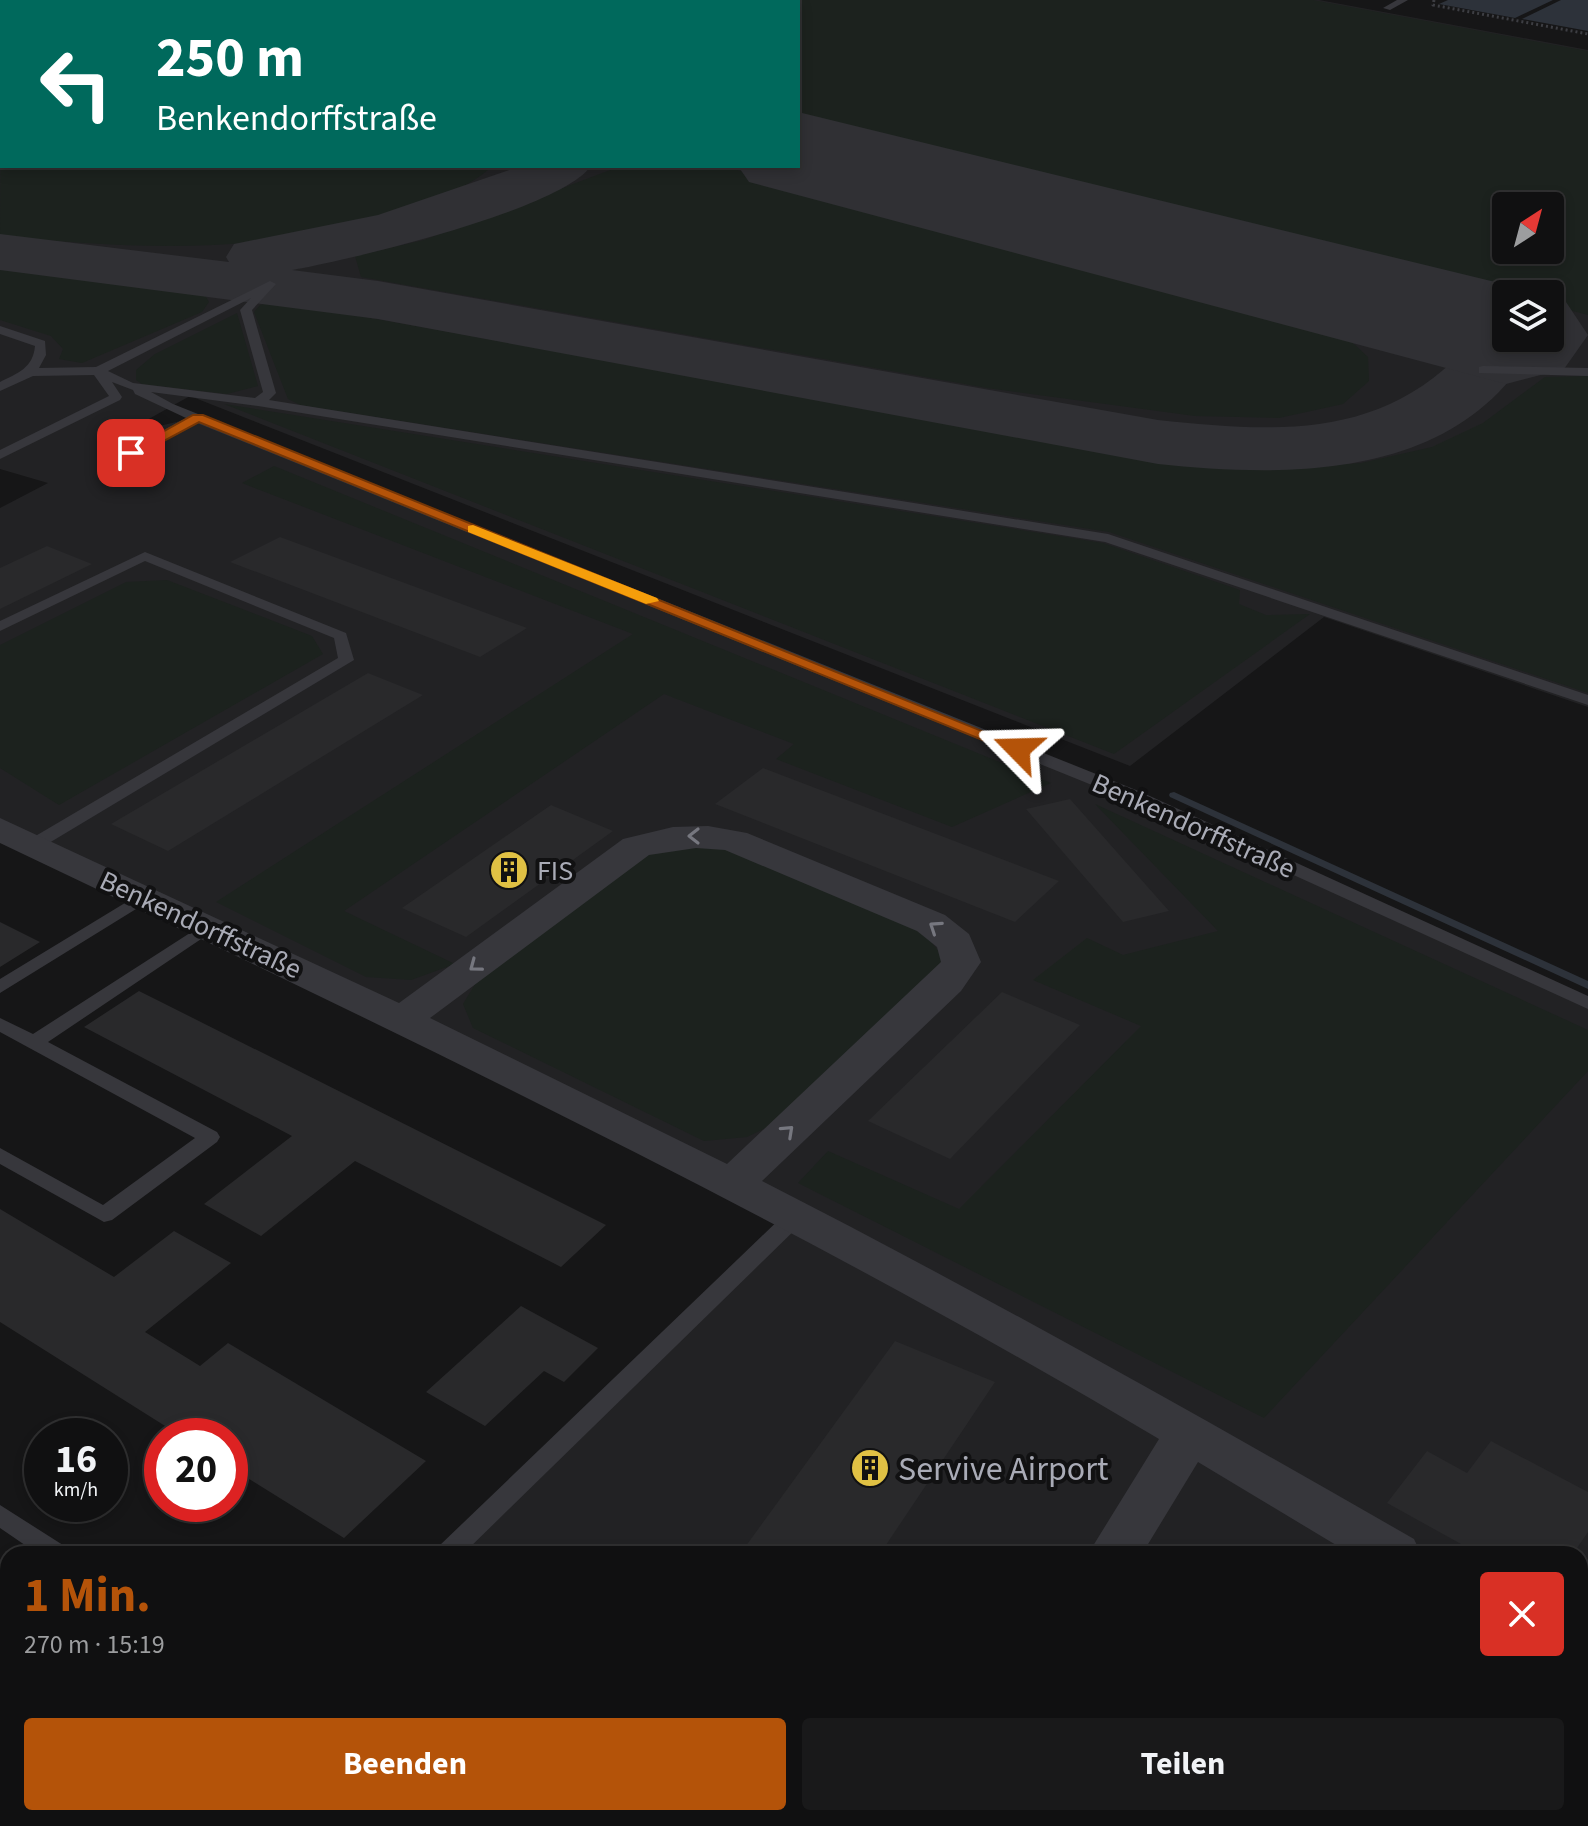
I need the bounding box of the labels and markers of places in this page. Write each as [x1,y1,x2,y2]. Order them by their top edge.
pin [97,419,165,487]
building icon: FIS [488,849,530,891]
place label: FIS [537,851,573,891]
place label: Servive Airport [898,1445,1109,1494]
building icon: Servive Airport [849,1447,891,1489]

